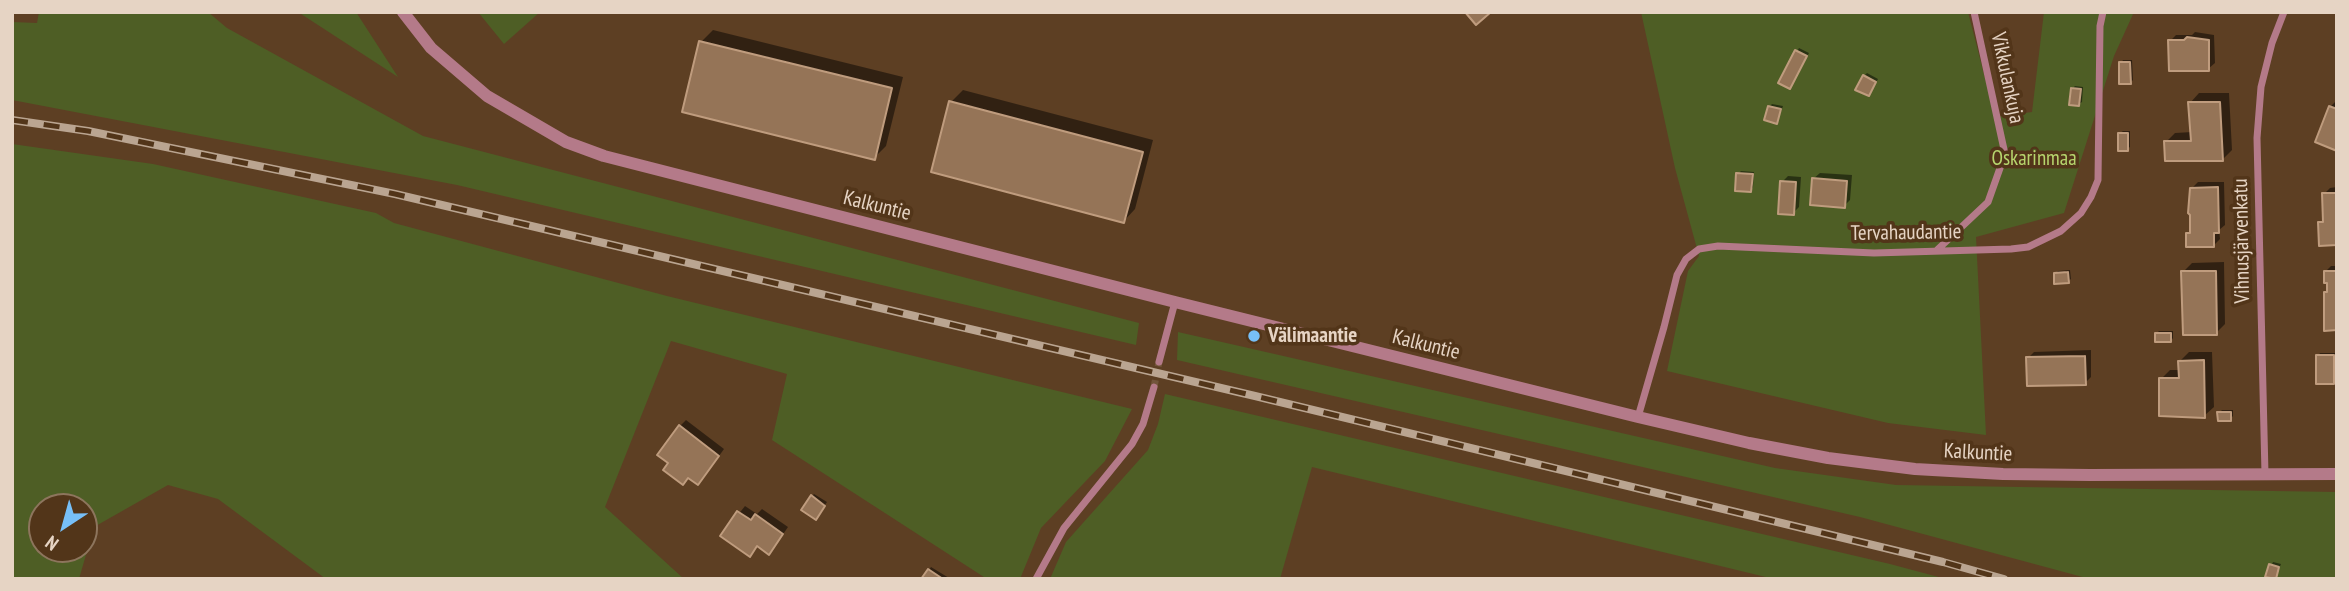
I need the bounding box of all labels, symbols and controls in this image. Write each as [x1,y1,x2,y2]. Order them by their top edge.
street label: Vikkulankuja [1985,30,2029,126]
park label: Oskarinmaa [1991,146,2077,172]
street label: Vihnusjärvenkatu [2228,178,2256,304]
street label: Kalkuntie [841,185,913,227]
street label: Tervahaudantie [1850,219,1962,247]
place label: Välimaantie [1268,323,1357,349]
street label: Kalkuntie [1390,324,1462,366]
marker: Välimaantie [1246,328,1262,344]
street label: Kalkuntie [1943,439,2013,467]
north arrow [28,493,98,563]
text: N [41,531,63,556]

